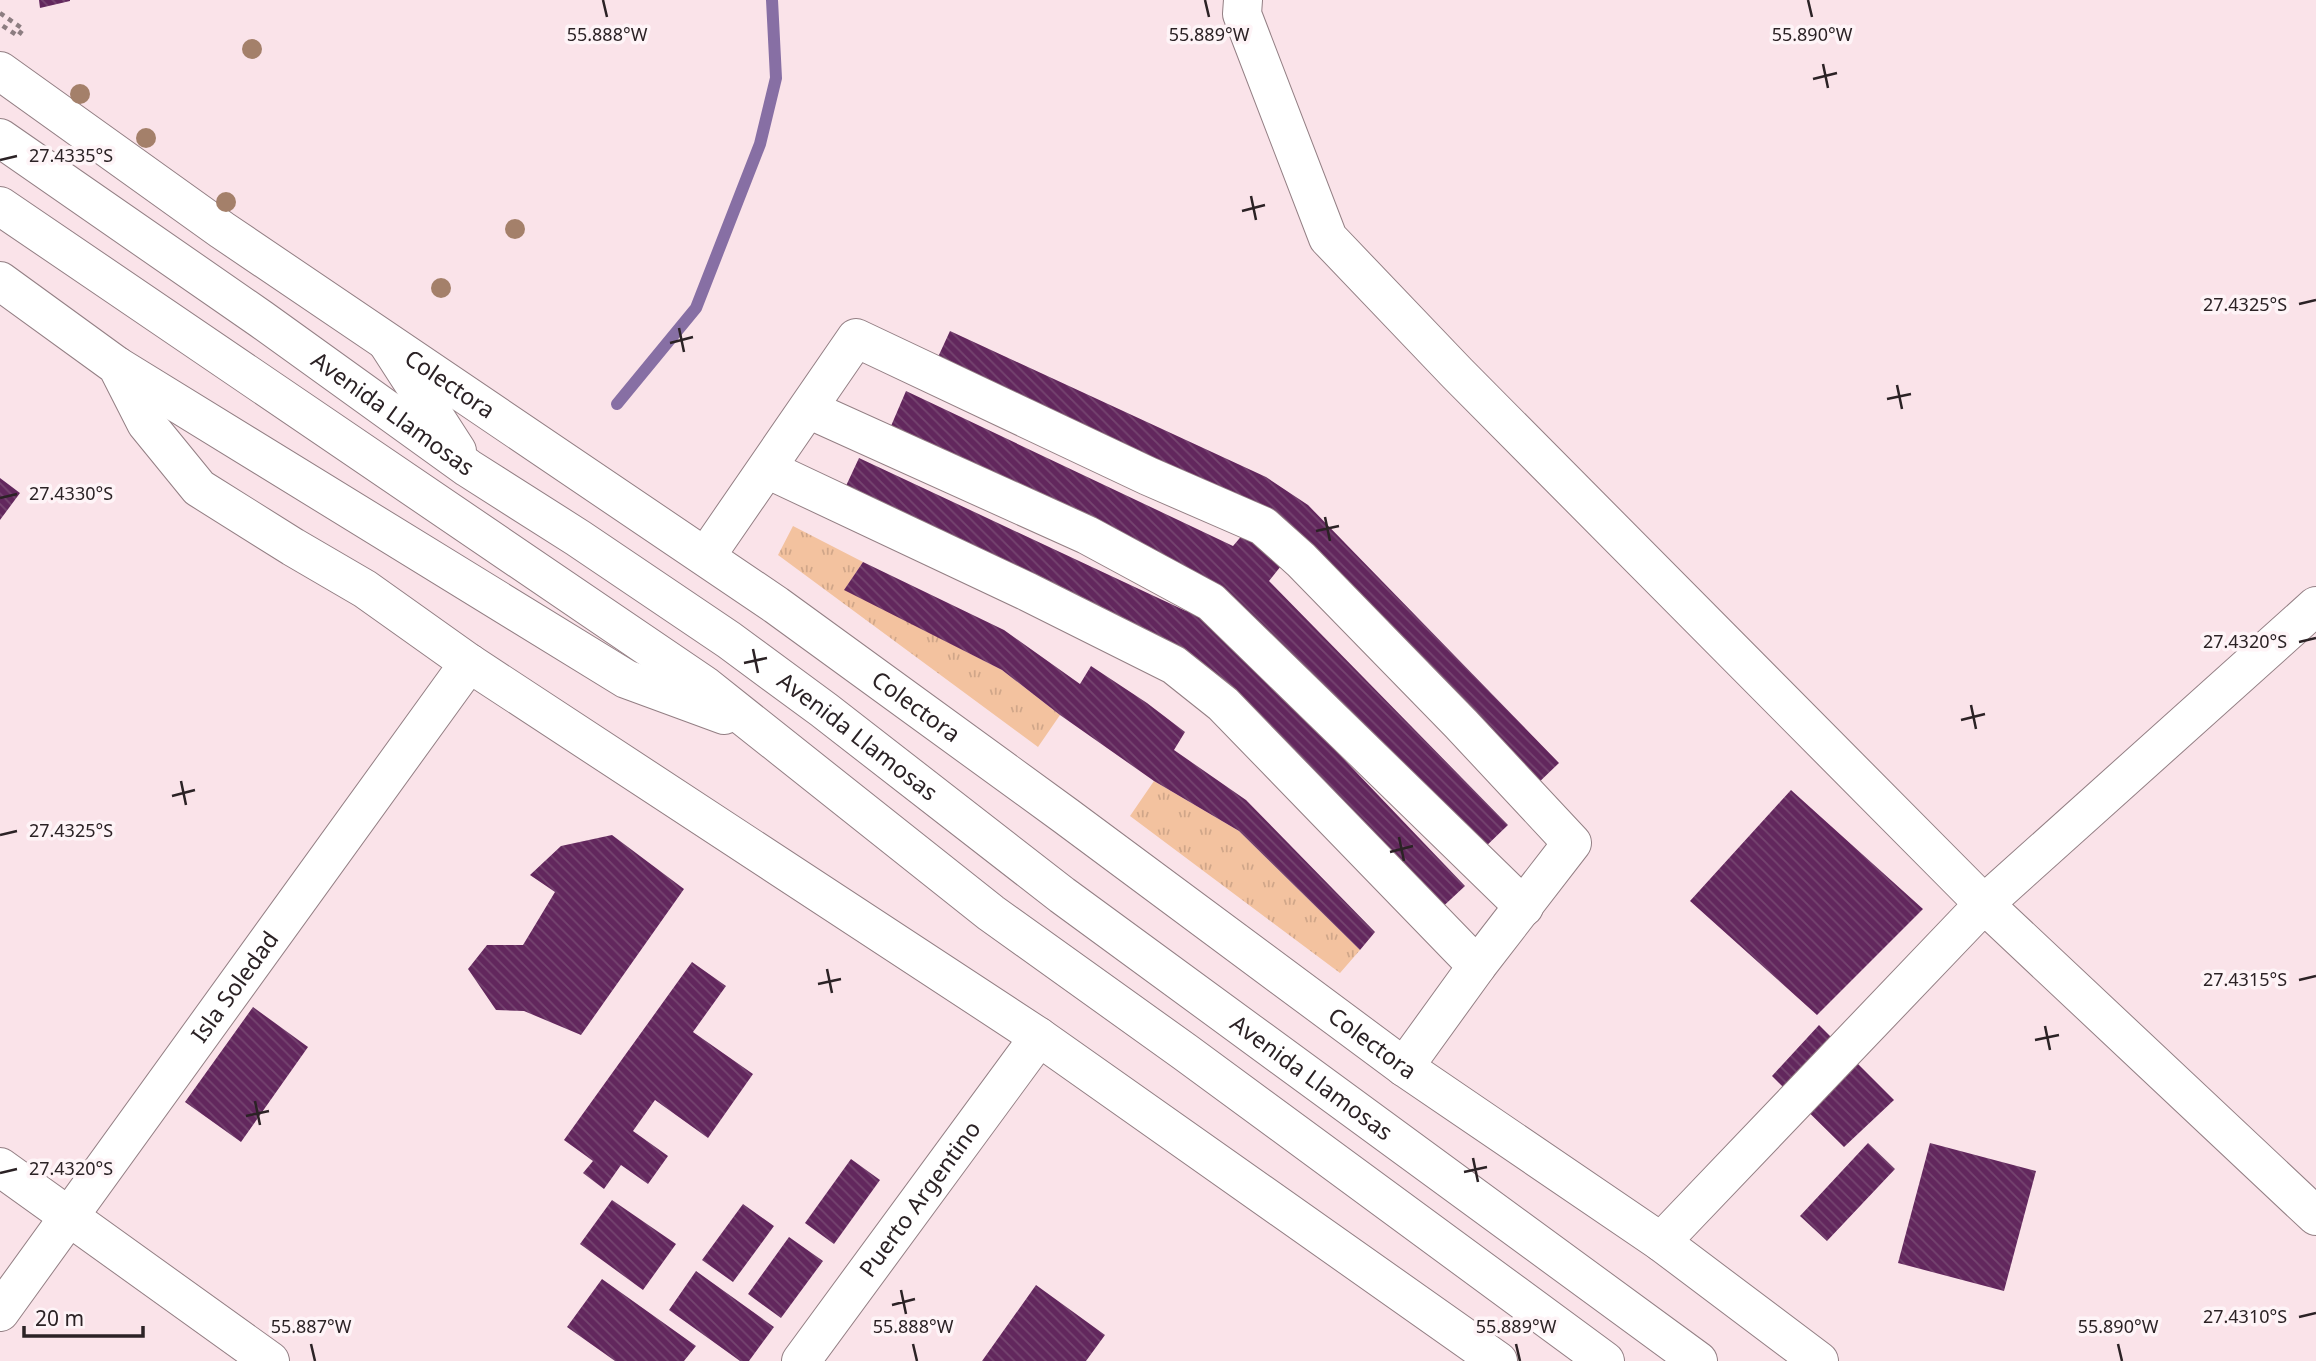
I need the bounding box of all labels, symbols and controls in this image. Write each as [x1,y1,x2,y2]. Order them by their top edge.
text: 55.888°W [567,22,648,46]
text: 55.889°W [1169,22,1250,46]
text: 55.890°W [1772,22,1853,46]
text: 27.4335°S [29,143,113,167]
text: 27.4325°S [2203,292,2287,316]
street label: Colectora [399,341,502,425]
street label: Avenida Llamosas [305,343,481,483]
text: 27.4330°S [29,481,113,505]
text: 27.4320°S [2203,629,2287,653]
street label: Colectora [866,663,967,749]
street label: Avenida Llamosas [771,664,945,808]
text: 27.4325°S [29,818,113,842]
street label: Isla Soledad [183,924,285,1049]
text: 27.4315°S [2203,967,2287,991]
street label: Colectora [1322,999,1423,1086]
street label: Avenida Llamosas [1224,1007,1400,1147]
street label: Puerto Argentino [851,1114,987,1283]
text: 27.4320°S [29,1156,113,1180]
scale bar [24,1294,144,1338]
text: 20 m [35,1304,84,1332]
text: 27.4310°S [2203,1304,2287,1328]
text: 55.887°W [271,1314,352,1338]
text: 55.888°W [873,1314,954,1338]
text: 55.889°W [1476,1314,1557,1338]
text: 55.890°W [2078,1314,2159,1338]

